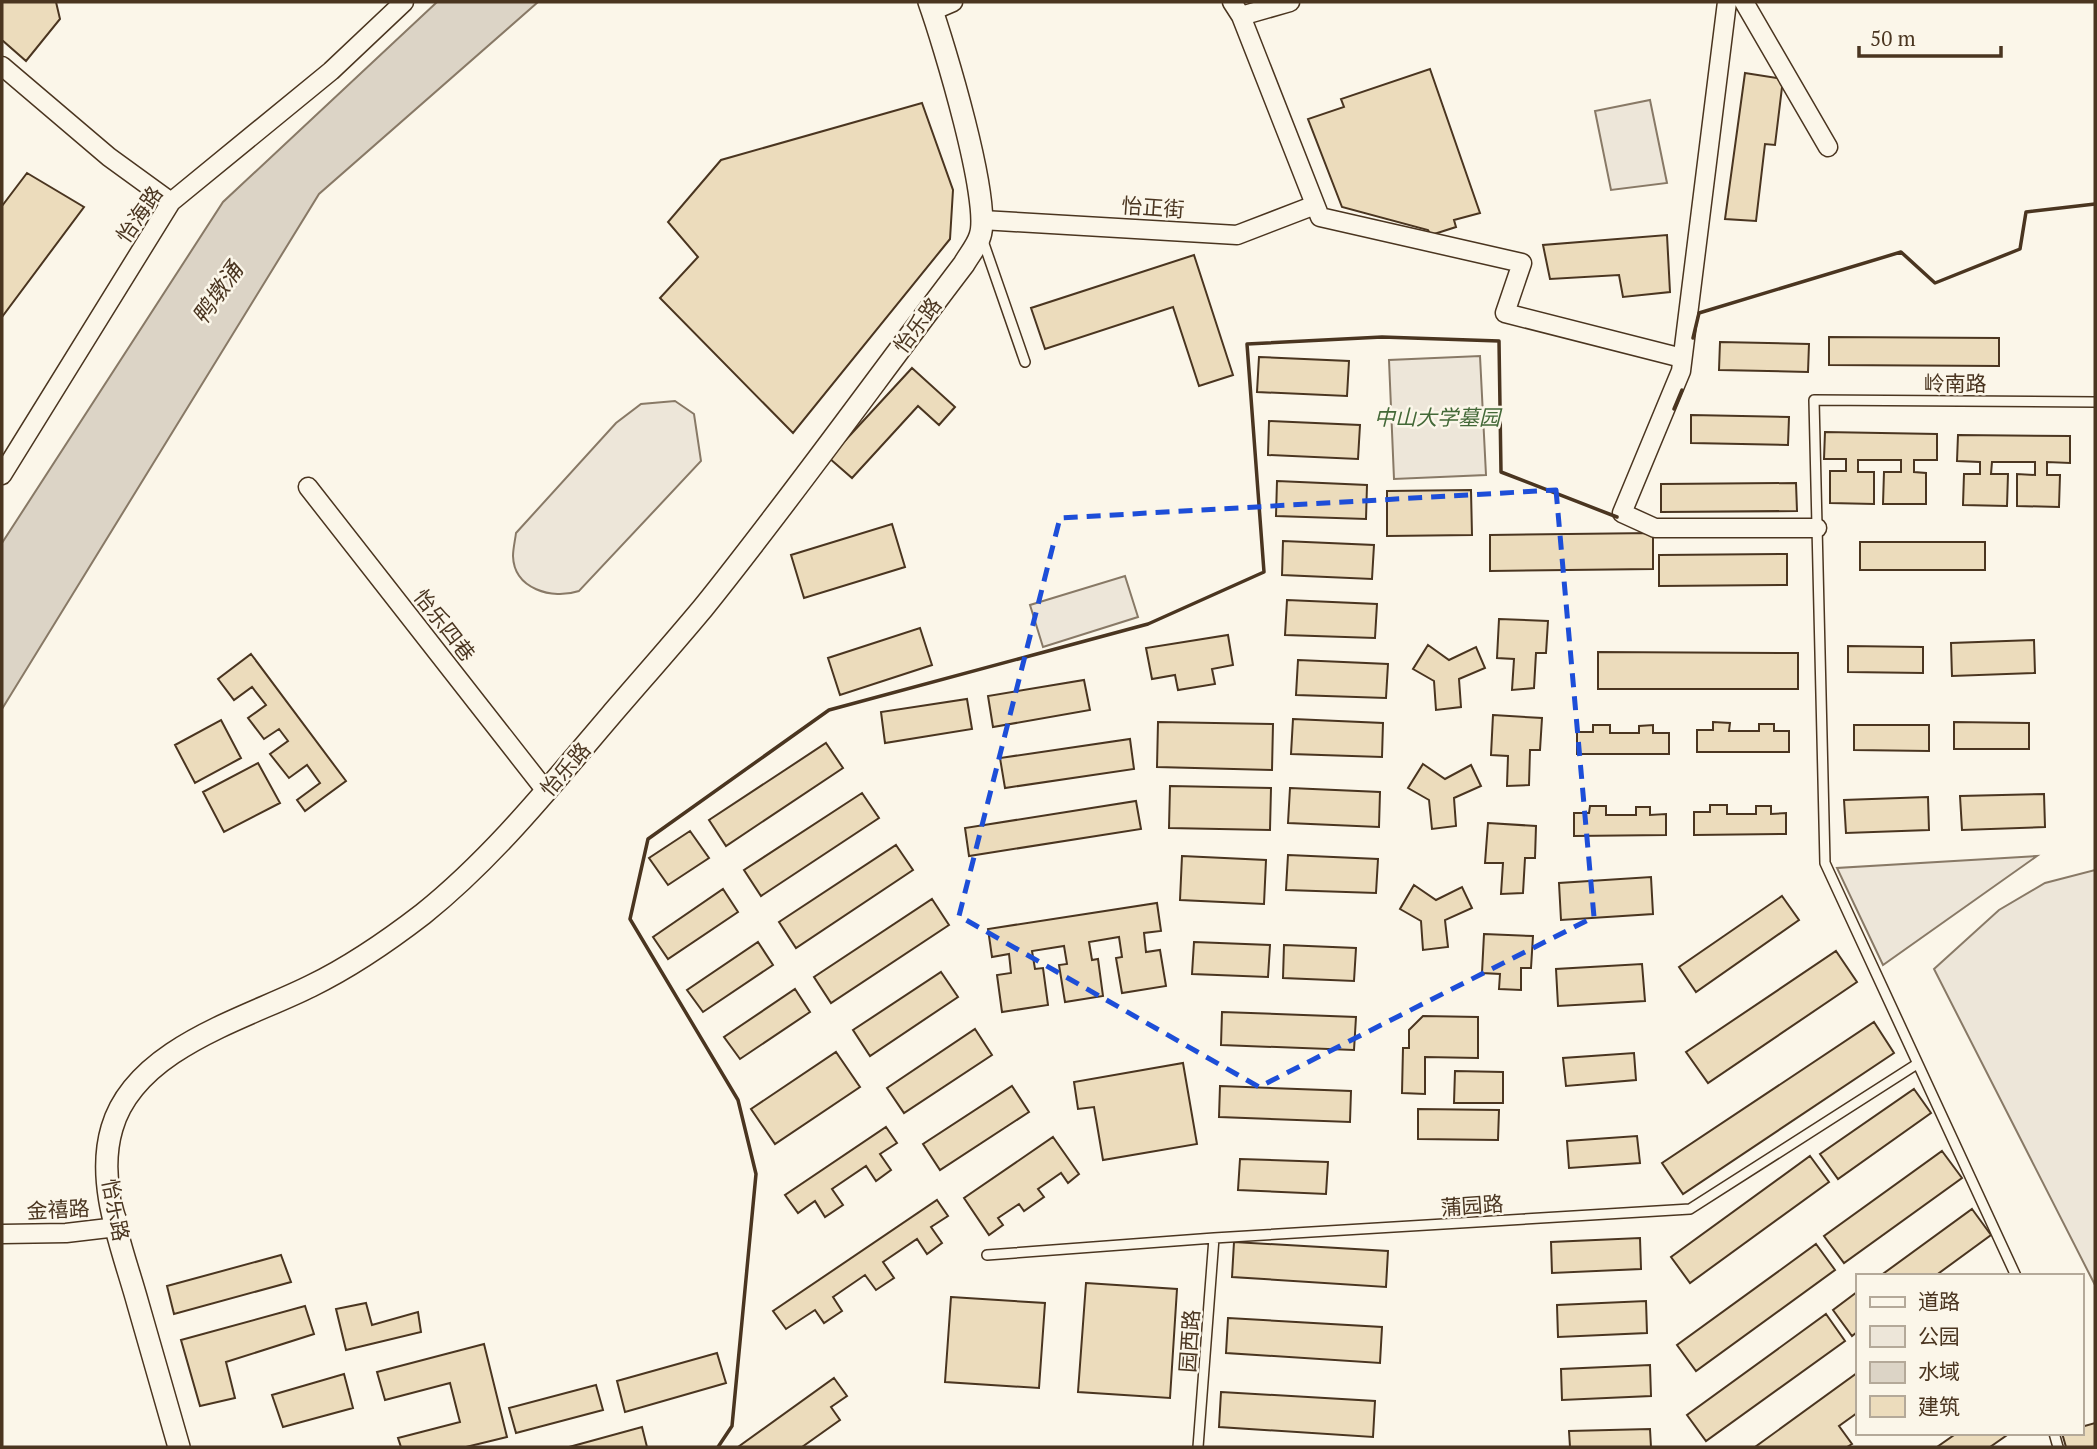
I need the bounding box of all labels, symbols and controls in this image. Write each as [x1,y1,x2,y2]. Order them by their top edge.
scale bar [1859,14,2001,58]
text: 50 m [1870,24,1916,52]
street label: 怡海路 [109,180,169,248]
street label: 怡正街 [1121,191,1185,223]
water label: 鸭墩涌 [185,253,251,330]
street label: 怡乐路 [887,291,947,359]
street label: 岭南路 [1924,369,1987,397]
park label: 中山大学墓园 [1374,403,1503,431]
street label: 怡乐四巷 [408,583,482,667]
street label: 怡乐路 [534,736,596,802]
street label: 怡乐路 [96,1176,136,1244]
street label: 蒲园路 [1440,1189,1504,1221]
street label: 金禧路 [26,1193,90,1225]
legend [1856,1274,2083,1435]
text: 道路 [1918,1287,1960,1315]
street label: 园西路 [1173,1309,1205,1373]
text: 公园 [1918,1322,1960,1350]
text: 水域 [1918,1357,1960,1385]
text: 建筑 [1918,1392,1960,1420]

